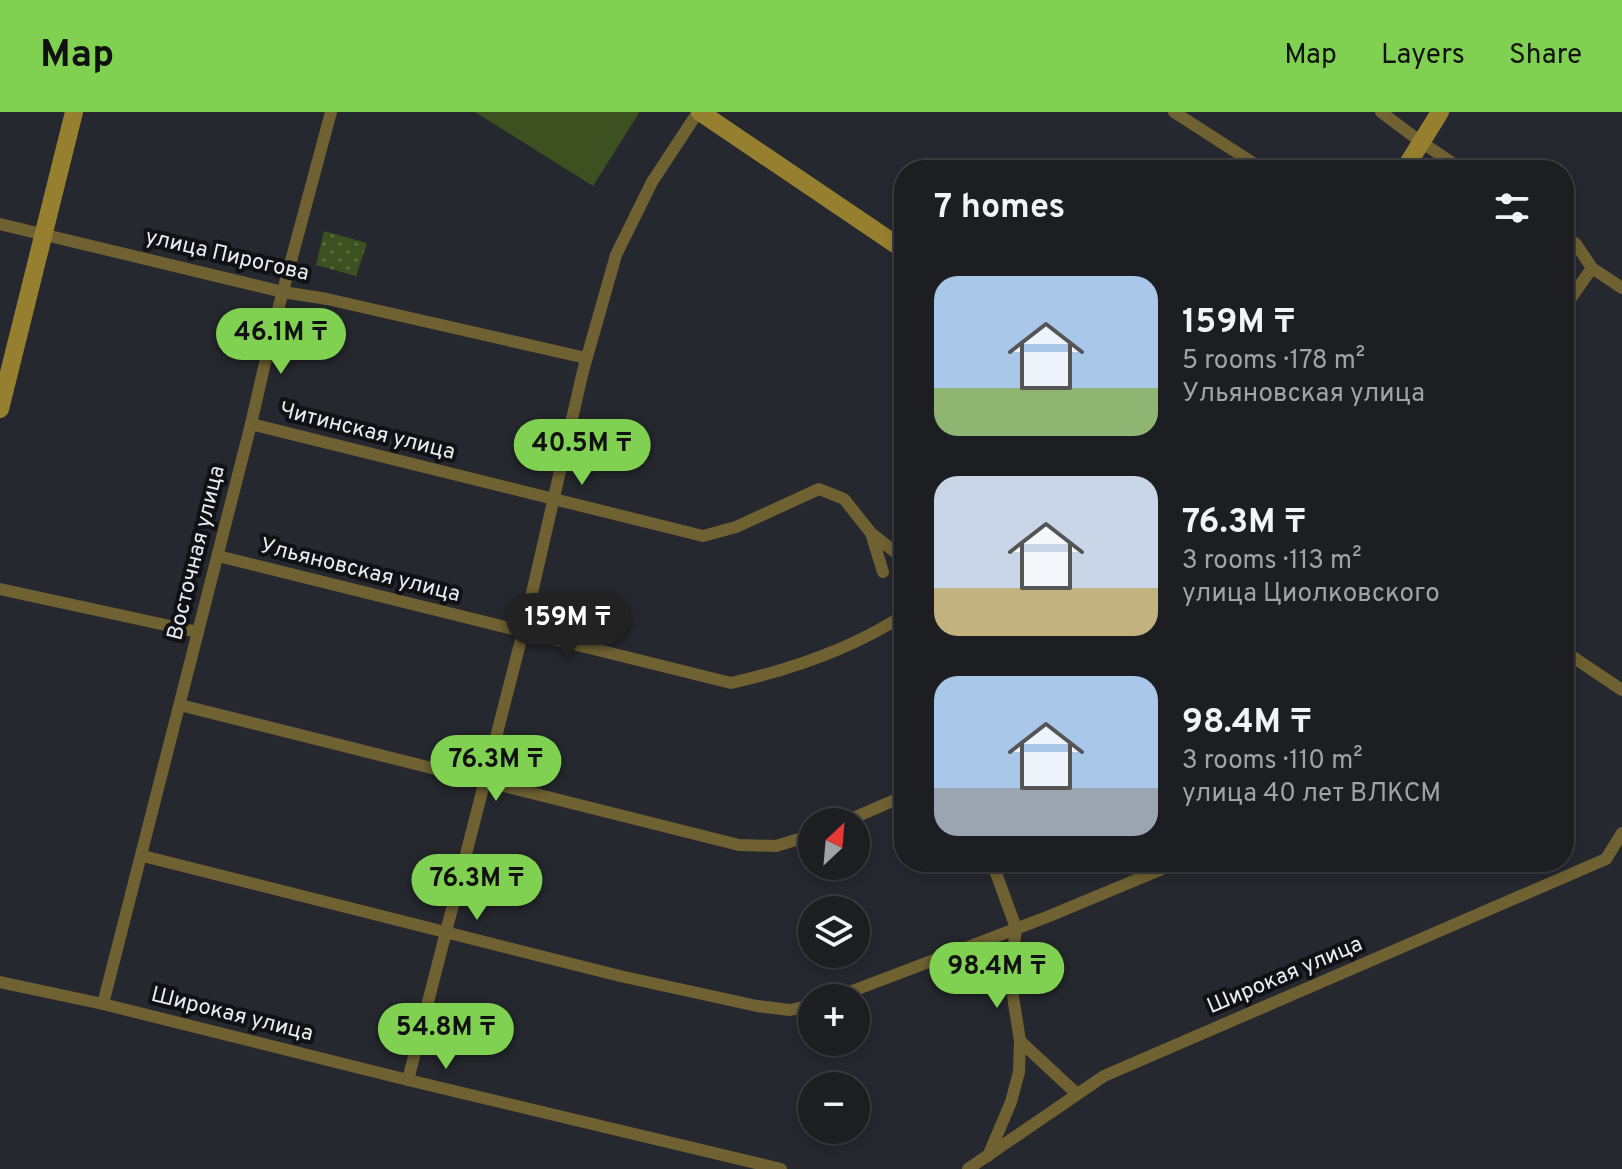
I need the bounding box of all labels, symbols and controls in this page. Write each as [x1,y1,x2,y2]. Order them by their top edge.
text: Map [40,32,114,81]
text: Map [1284,38,1337,74]
text: Layers [1381,38,1465,74]
text: Share [1509,38,1582,74]
icon: filters [1490,186,1534,230]
text: 7 homes [934,187,1065,230]
street label: улица Пирогова [142,224,312,288]
text: 159M ₸ [1182,302,1296,345]
pin: 46.1M ₸ [207,308,355,376]
icon: home [998,308,1094,404]
text: 46.1M ₸ [234,317,328,350]
text: 5 rooms · 178 m² [1182,345,1365,378]
text: Ульяновская улица [1182,378,1425,411]
street label: Читинская улица [276,397,458,467]
pin: 40.5M ₸ [508,419,656,487]
text: 40.5M ₸ [532,428,632,461]
street label: Восточная улица [162,463,232,643]
text: 76.3M ₸ [1182,502,1306,545]
icon: home [998,508,1094,604]
street label: Ульяновская улица [257,533,463,609]
text: 3 rooms · 113 m² [1182,545,1362,578]
text: улица Циолковского [1182,578,1440,611]
pin: 159M ₸ [503,593,633,661]
text: 159M ₸ [525,602,611,635]
text: 98.4M ₸ [1182,702,1312,745]
icon: home [998,708,1094,804]
pin: 76.3M ₸ [422,735,570,803]
text: 76.3M ₸ [448,744,544,777]
text: 3 rooms · 110 m² [1182,745,1363,778]
text: улица 40 лет ВЛКСМ [1182,778,1441,811]
north arrow [798,808,870,880]
map controls [798,808,870,1144]
pin: 76.3M ₸ [403,854,551,922]
text: 76.3M ₸ [429,863,525,896]
button: layers [798,896,870,968]
street label: Широкая улица [1203,931,1367,1021]
pin: 98.4M ₸ [923,942,1071,1010]
text: 98.4M ₸ [947,951,1047,984]
street label: Широкая улица [148,982,316,1048]
button: + [798,984,870,1056]
pin: 54.8M ₸ [372,1003,520,1071]
text: 54.8M ₸ [396,1012,496,1045]
button: − [798,1072,870,1144]

